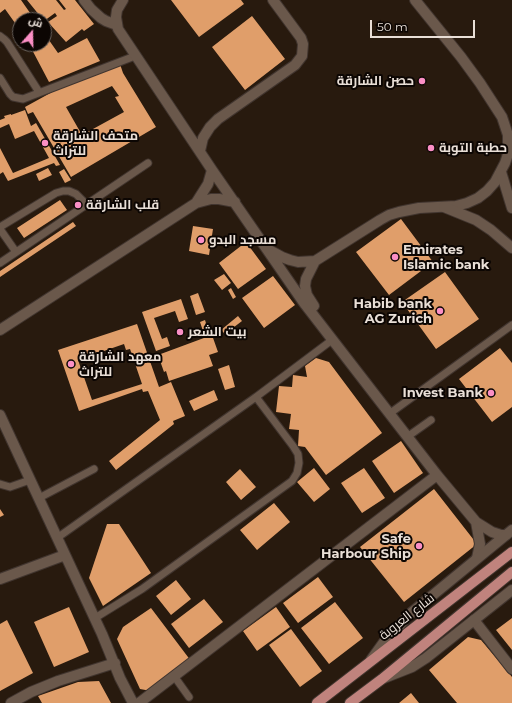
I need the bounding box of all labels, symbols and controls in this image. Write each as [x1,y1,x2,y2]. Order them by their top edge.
north arrow [12,12,52,52]
scale bar [372,12,477,38]
text: ش [27,13,45,31]
text: 50 m [377,19,408,34]
place label: حصن الشارقة [337,73,414,89]
marker: حصن الشارقة [417,76,427,86]
place label: متحف الشارقة للتراث [53,128,138,159]
marker: متحف الشارقة للتراث [40,138,50,148]
place label: حطبة التوبة [439,140,507,156]
marker: حطبة التوبة [426,143,436,153]
place label: قلب الشارقة [86,197,159,213]
marker: قلب الشارقة [73,200,83,210]
place label: مسجد البدو [209,232,276,248]
marker: مسجد البدو [196,235,206,245]
place label: Emirates Islamic bank [403,242,489,273]
marker: Emirates Islamic bank [390,252,400,262]
place label: Habib bank AG Zurich [354,296,432,327]
marker: Habib bank AG Zurich [435,306,445,316]
place label: بيت الشعر [188,324,246,340]
marker: بيت الشعر [175,327,185,337]
place label: معهد الشارقة للتراث [79,349,161,380]
marker: معهد الشارقة للتراث [66,359,76,369]
place label: Invest Bank [402,385,483,401]
marker: Invest Bank [486,388,496,398]
place label: Safe Harbour Ship [321,531,411,562]
marker: Safe Harbour Ship [414,541,424,551]
street label: شارع العروبة [376,591,438,643]

